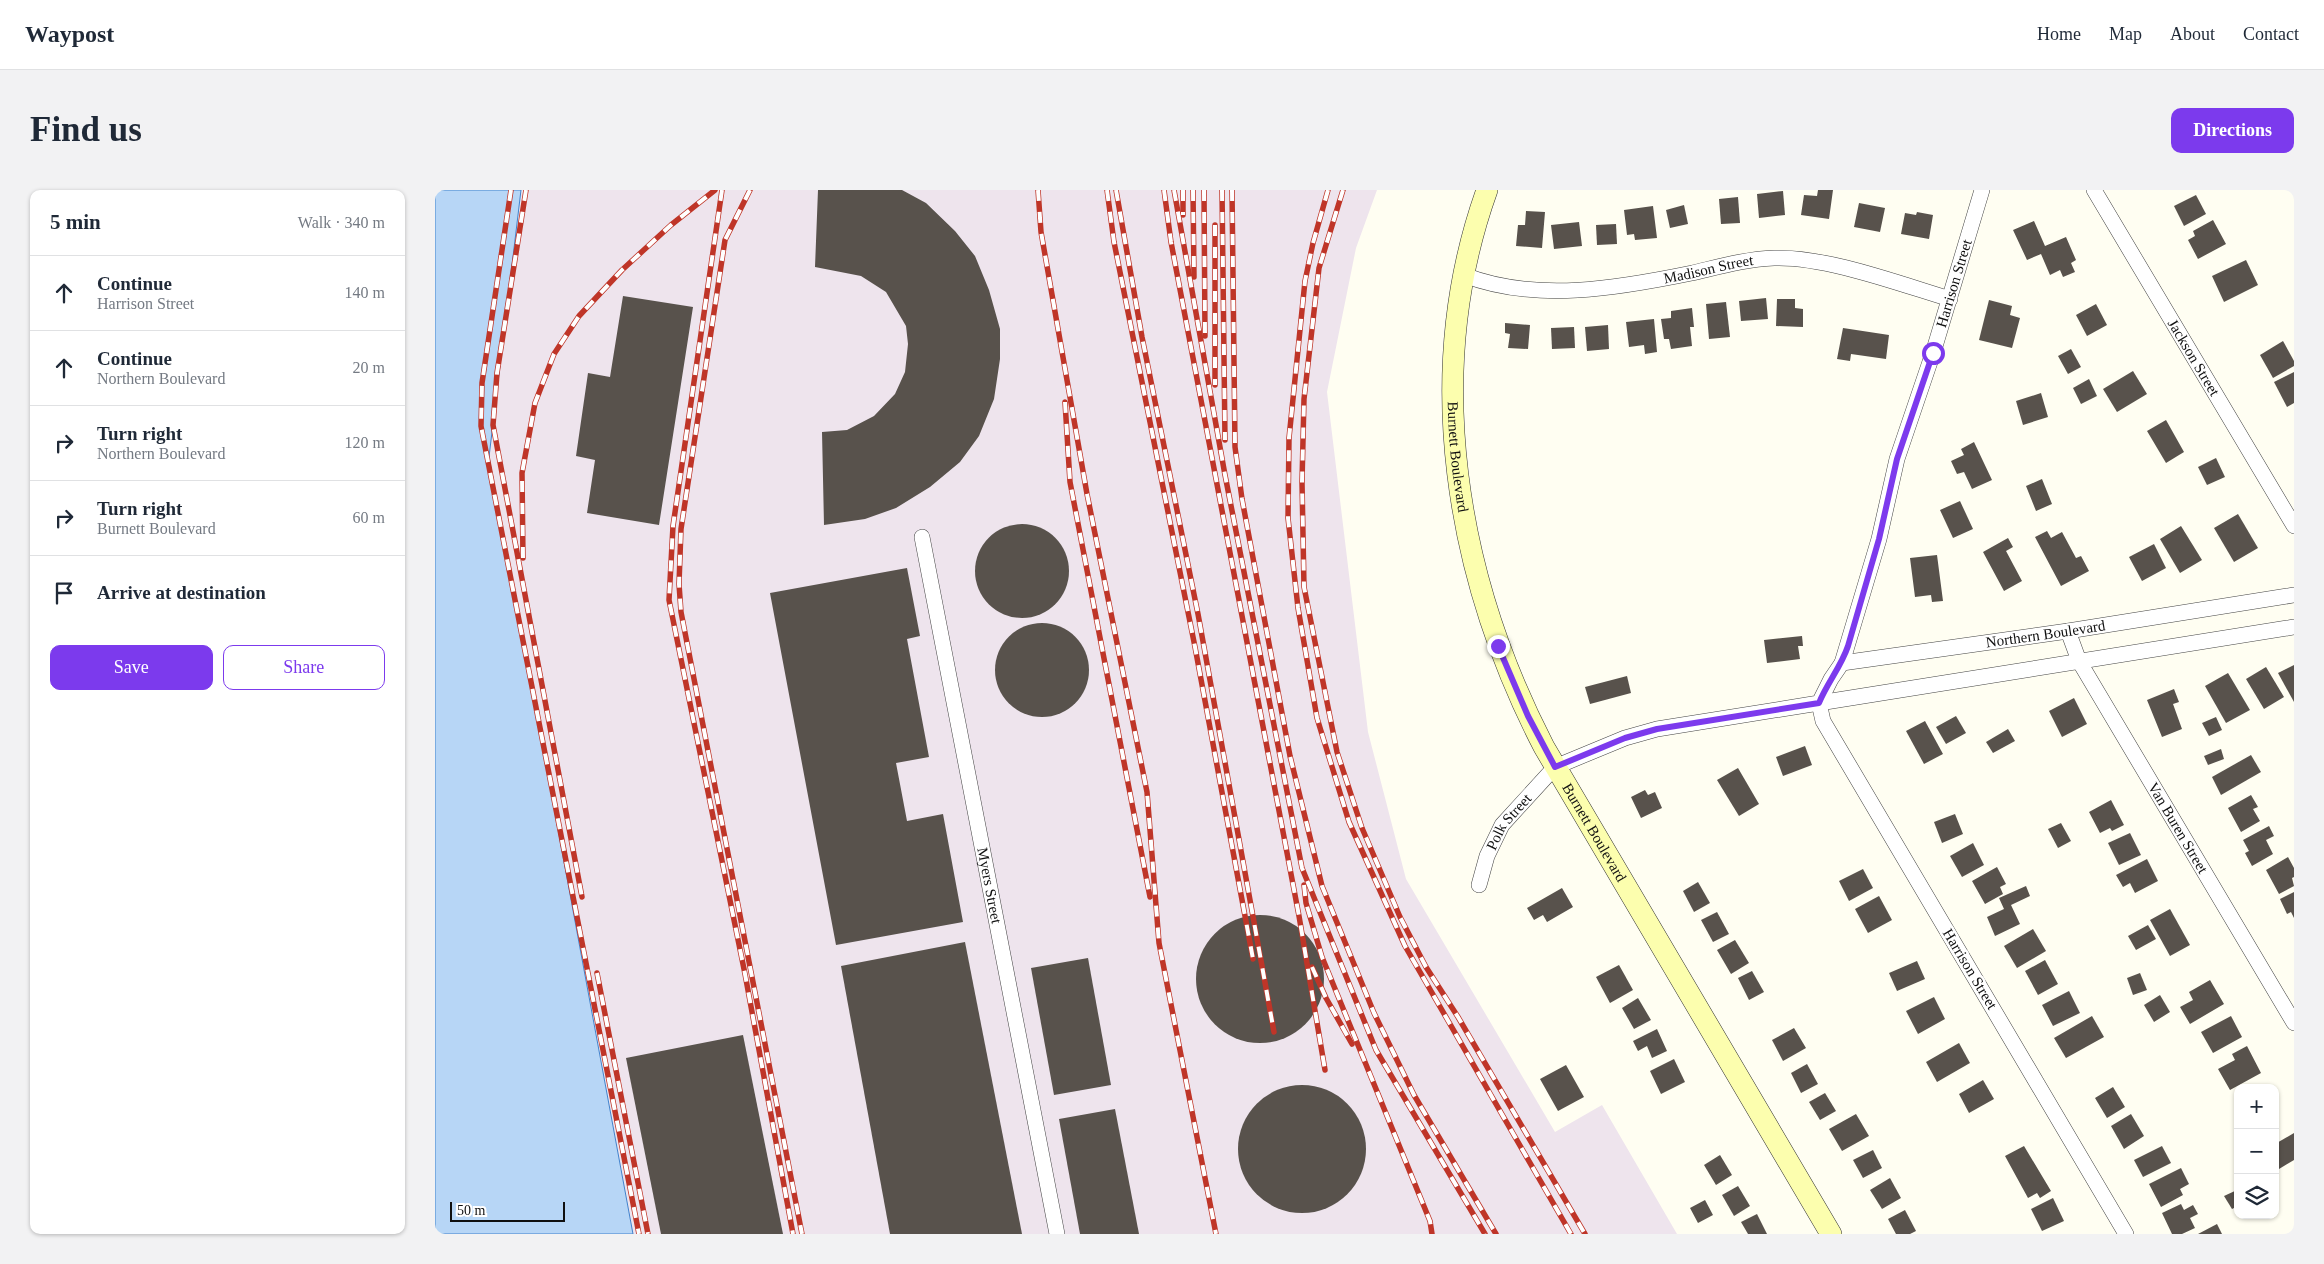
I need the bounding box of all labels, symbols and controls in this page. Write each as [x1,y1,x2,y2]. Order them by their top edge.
text: Waypost [25,21,114,47]
text: Home [2037,24,2081,44]
text: Map [2109,24,2142,44]
text: About [2170,24,2215,44]
text: Contact [2243,24,2299,44]
button: Directions [2171,108,2294,153]
text: Find us [30,110,142,149]
text: 5 min [50,210,101,234]
text: Walk · 340 m [298,214,385,231]
street label: Harrison Street [1933,237,1975,329]
street label: Madison Street [1662,252,1755,286]
text: Continue [97,273,172,294]
icon: ahead [50,279,78,307]
text: 140 m [345,284,385,301]
text: Harrison Street [97,295,194,312]
street label: Jackson Street [2165,316,2223,399]
route start [1922,342,1945,365]
text: Continue [97,348,172,369]
icon: ahead [50,354,78,382]
text: 20 m [353,359,385,376]
text: Northern Boulevard [97,370,225,387]
street label: Burnett Boulevard [1445,401,1471,514]
text: Turn right [97,423,182,444]
icon: right [50,429,78,457]
text: 120 m [345,434,385,451]
text: Northern Boulevard [97,445,225,462]
text: Turn right [97,498,182,519]
icon: right [50,504,78,532]
text: 60 m [353,509,385,526]
text: Burnett Boulevard [97,520,216,537]
icon: arrive [50,579,78,607]
text: Arrive at destination [97,582,266,603]
street label: Northern Boulevard [1985,617,2107,651]
route end [1487,635,1510,658]
button: Save [50,645,213,690]
button: Share [223,645,385,690]
street label: Burnett Boulevard [1559,780,1630,885]
street label: Van Buren Street [2145,780,2212,877]
street label: Polk Street [1483,790,1535,852]
street label: Myers Street [974,846,1005,926]
street label: Harrison Street [1940,926,2001,1013]
map controls [2234,1084,2279,1219]
button: + [2234,1084,2279,1129]
button: − [2234,1129,2279,1174]
button: layers [2234,1174,2279,1219]
scale bar [450,1199,565,1222]
text: 50 m [457,1203,485,1218]

